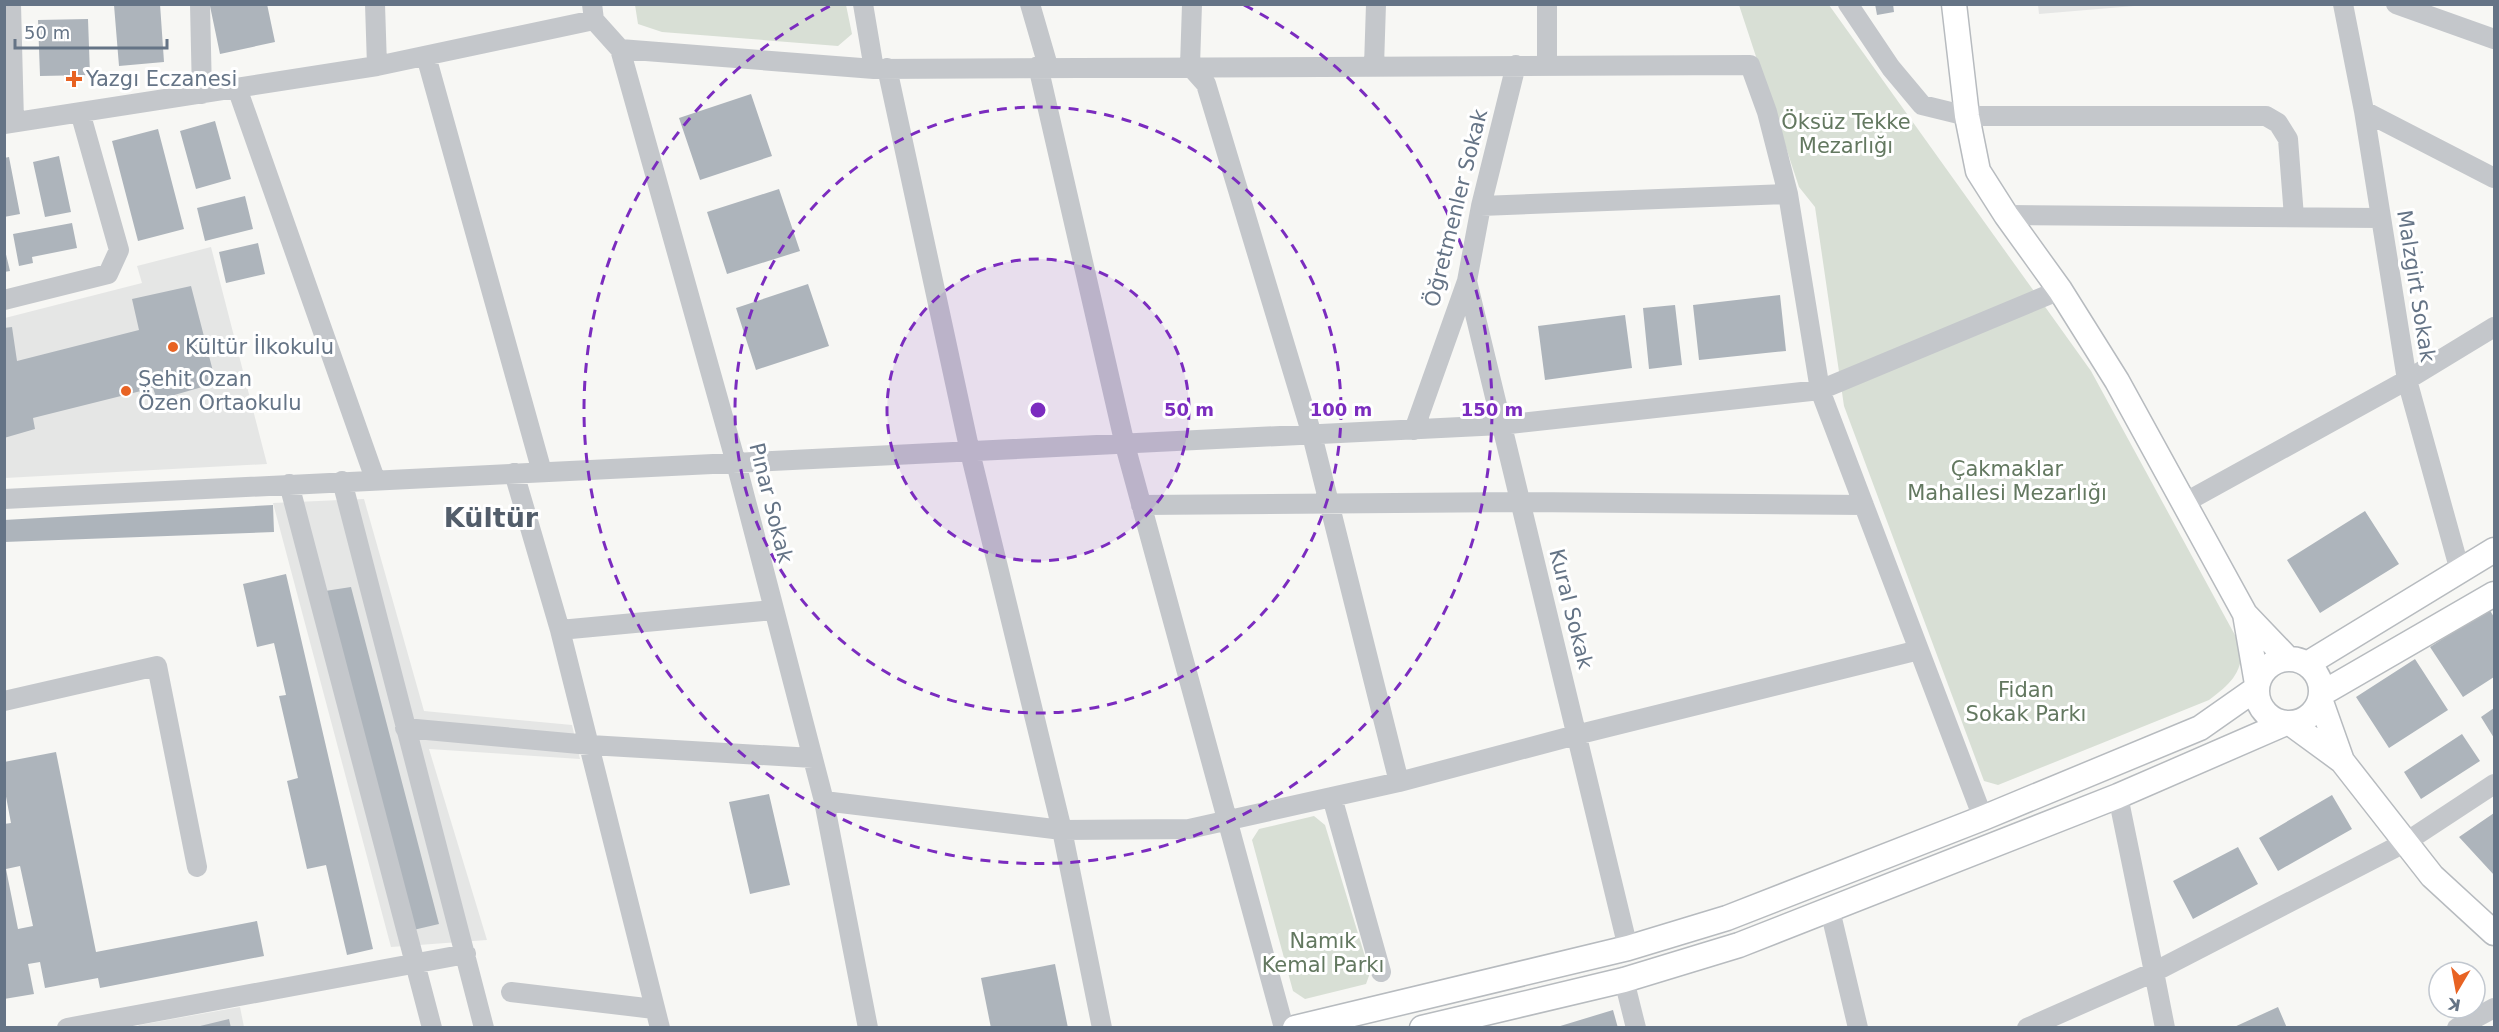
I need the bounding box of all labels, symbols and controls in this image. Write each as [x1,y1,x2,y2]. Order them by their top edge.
scale bar [15,12,166,50]
text: 50 m [24,22,70,43]
place label: Yazgı Eczanesi [85,67,237,91]
marker: Yazgı Eczanesi [67,72,81,86]
street label: Öğretmenler Sokak [1419,106,1492,309]
park label: Öksüz Tekke Mezarlığı [1781,109,1911,158]
street label: Malzgirt Sokak [2392,208,2440,365]
place label: Kültür İlkokulu [185,334,334,359]
marker: Kültür İlkokulu [166,340,180,354]
place label: Şehit Ozan Özen Ortaokulu [138,367,302,415]
marker: Şehit Ozan Özen Ortaokulu [119,384,133,398]
text: 50 m [1164,399,1214,420]
text: 100 m [1310,399,1372,420]
text: 150 m [1461,399,1523,420]
centre of rings [1028,400,1048,420]
street label: Pınar Sokak [744,440,798,566]
park label: Çakmaklar Mahallesi Mezarlığı [1907,457,2107,505]
district label: Kültür [444,502,539,533]
street label: Kural Sokak [1544,546,1598,672]
park label: Fidan Sokak Parkı [1966,678,2086,726]
park label: Namık Kemal Parkı [1262,929,1384,977]
north arrow [2427,960,2487,1020]
text: K [2446,994,2462,1015]

